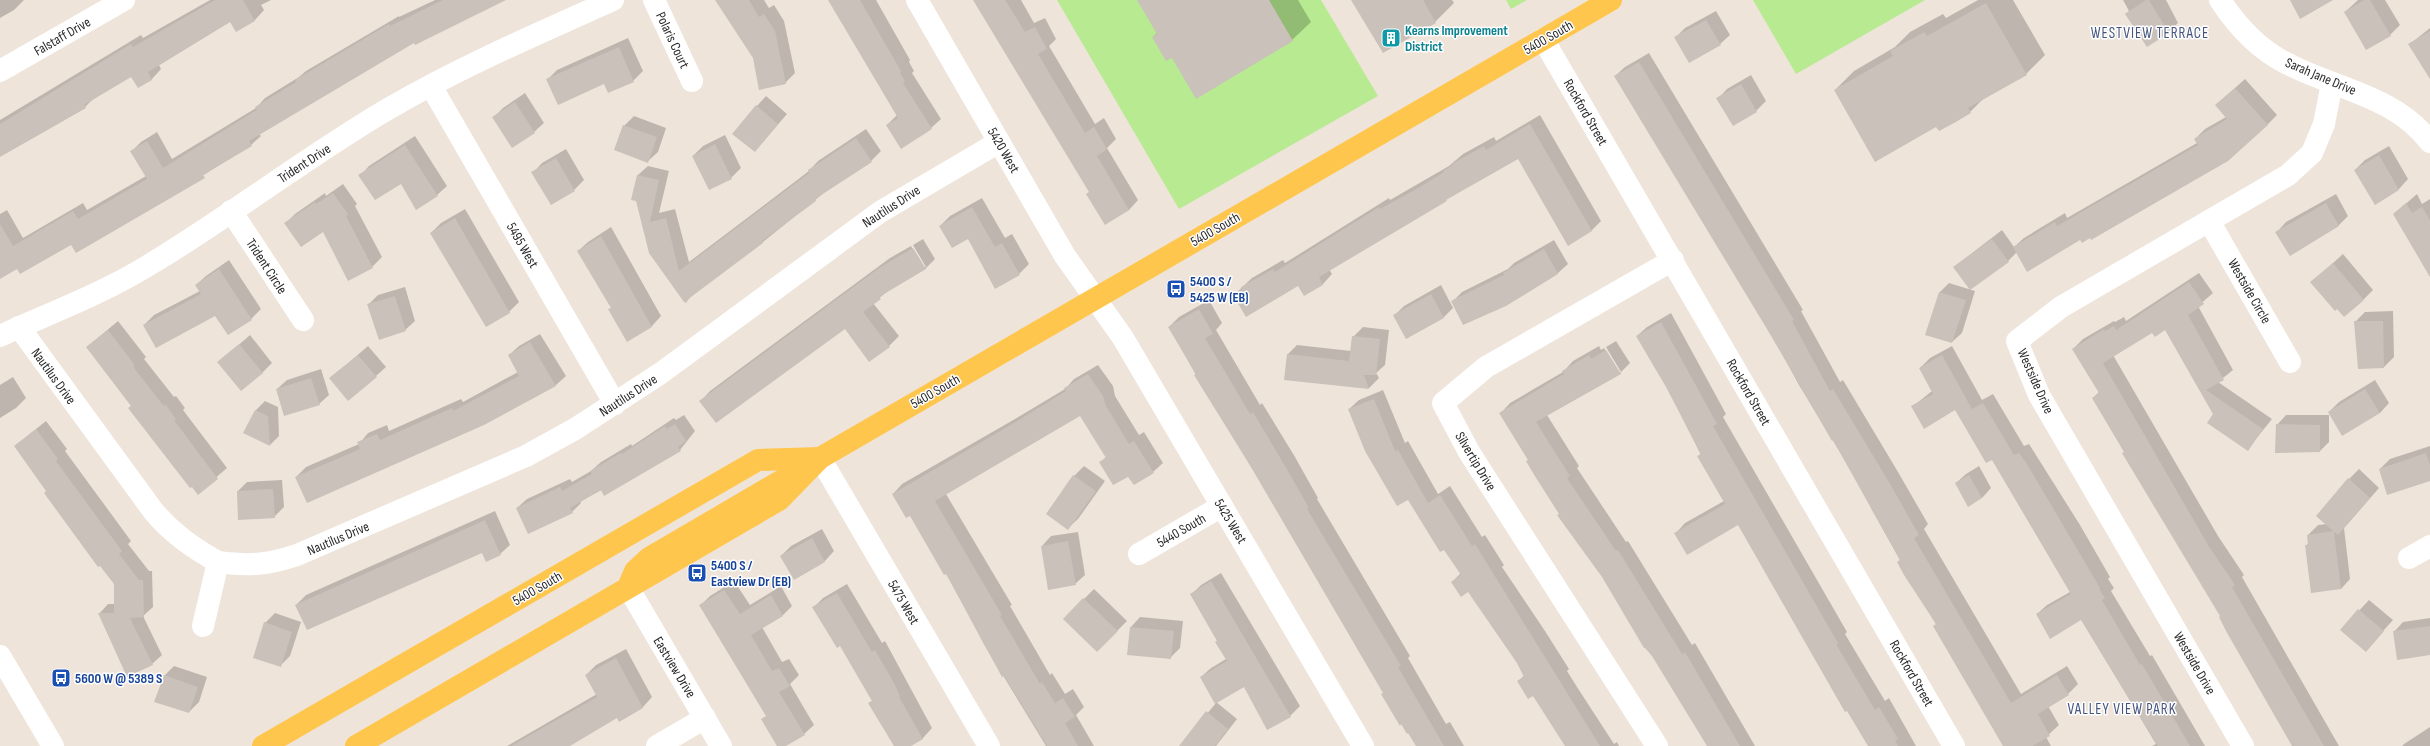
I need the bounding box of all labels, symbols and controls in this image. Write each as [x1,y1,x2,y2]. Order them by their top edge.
street label: Polaris Court [652,9,693,71]
street label: Falstaff Drive [31,13,94,59]
street label: 5400 South [1521,17,1576,58]
place label: Kearns Improvement District [1405,22,1508,55]
district label: WESTVIEW TERRACE [2091,24,2209,43]
building icon: Kearns Improvement District [1380,27,1402,49]
street label: Sarah Jane Drive [2283,54,2359,99]
street label: Rockford Street [1560,76,1611,149]
street label: 5420 West [984,125,1023,176]
street label: Trident Drive [275,140,334,187]
street label: Nautilus Drive [859,181,923,231]
street label: 5400 South [1188,209,1243,250]
street label: 5495 West [503,220,542,271]
street label: Trident Circle [242,235,291,297]
street label: Westside Circle [2224,256,2275,327]
place label: 5400 S / 5425 W (EB) [1190,273,1248,306]
bus stop icon: 5400 S / 5425 W (EB) [1165,278,1187,300]
street label: Nautilus Drive [27,345,80,408]
street label: Westside Drive [2014,346,2057,416]
street label: Rockford Street [1723,356,1774,429]
street label: Nautilus Drive [596,370,660,420]
street label: 5400 South [908,371,963,412]
street label: Silvertip Drive [1451,429,1500,494]
street label: 5425 West [1211,496,1250,547]
street label: 5440 South [1154,510,1209,551]
street label: Nautilus Drive [305,518,372,559]
place label: 5400 S / Eastview Dr (EB) [711,557,791,590]
bus stop icon: 5400 S / Eastview Dr (EB) [686,562,708,584]
street label: 5400 South [510,568,565,609]
street label: 5475 West [884,577,923,628]
street label: Westside Drive [2170,629,2219,698]
street label: Eastview Drive [650,634,699,701]
street label: Rockford Street [1886,637,1937,710]
bus stop icon: 5600 W @ 5389 S [50,667,72,689]
place label: 5600 W @ 5389 S [75,670,162,687]
district label: VALLEY VIEW PARK [2068,700,2176,719]

